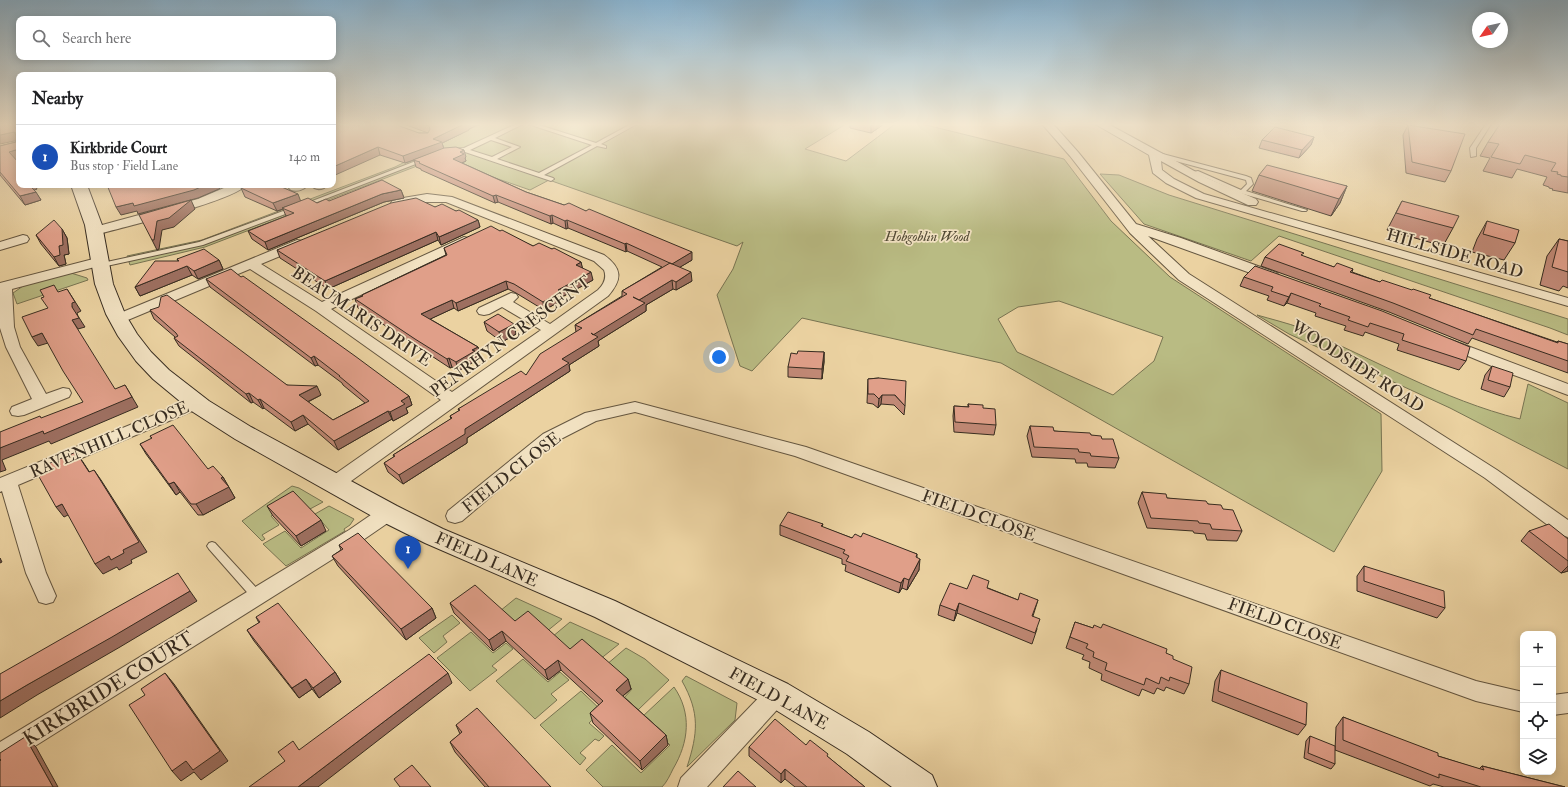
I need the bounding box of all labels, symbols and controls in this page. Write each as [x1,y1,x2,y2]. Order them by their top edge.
north arrow [1472,12,1508,48]
search box [16,16,336,60]
icon: search [30,27,52,49]
text: Search here [62,29,131,48]
text: Nearby [32,88,83,109]
text: Kirkbride Court [70,139,167,158]
text: 1 [43,149,47,165]
text: 140 m [289,149,320,165]
text: Bus stop · Field Lane [70,158,178,174]
street label: HILLSIDE ROAD [1384,224,1526,283]
park label: Hobgoblin Wood [884,228,970,245]
street label: BEAUMARIS DRIVE [288,262,436,371]
street label: PENRHYN CRESCENT [426,271,595,402]
street label: WOODSIDE ROAD [1287,315,1428,417]
your location [709,347,729,367]
street label: RAVENHILL CLOSE [27,396,192,482]
street label: FIELD CLOSE [458,427,565,518]
street label: FIELD CLOSE [919,485,1039,546]
street label: FIELD LANE [432,527,542,592]
pin: 1 [395,536,421,569]
street label: FIELD CLOSE [1225,593,1345,654]
street label: KIRKBRIDE COURT [18,626,198,751]
map controls [1520,631,1556,775]
button: + [1520,631,1556,667]
street label: FIELD LANE [725,662,832,734]
button: − [1520,667,1556,703]
button: locate [1520,703,1556,739]
button: layers [1520,739,1556,775]

